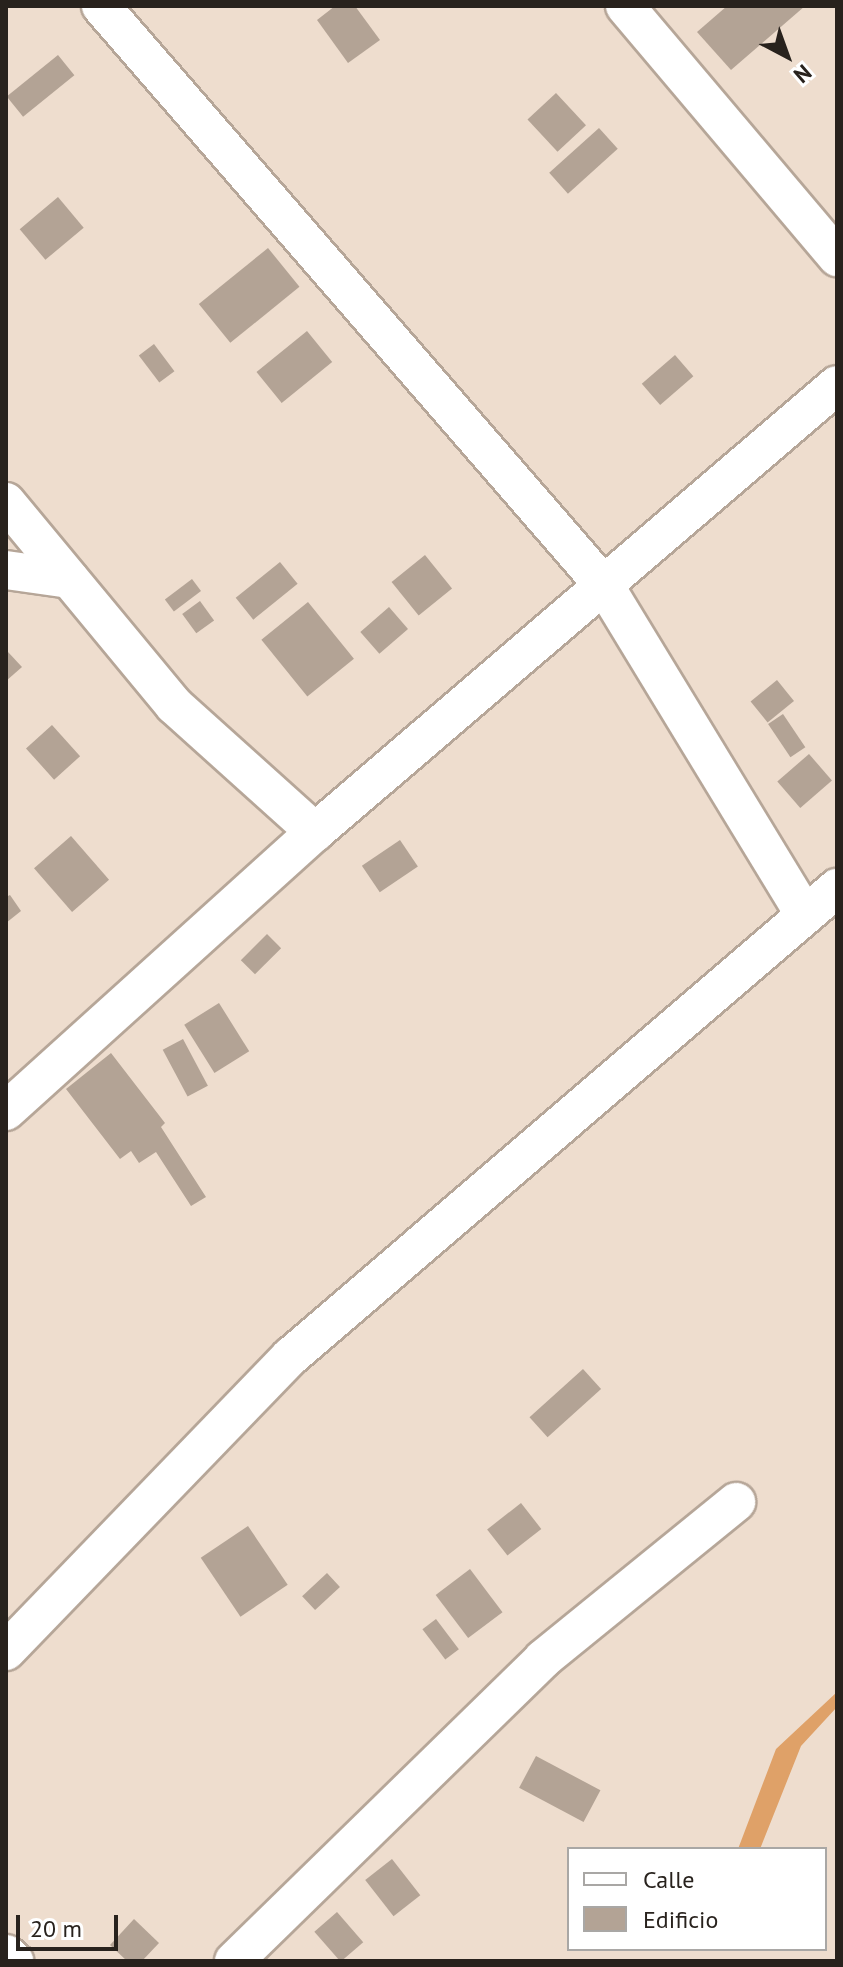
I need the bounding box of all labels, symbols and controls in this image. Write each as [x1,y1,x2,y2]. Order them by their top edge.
north arrow [747,16,827,96]
text: N [788,59,817,89]
legend [567,1847,827,1951]
text: Calle [643,1864,694,1895]
scale bar [20,1899,122,1949]
text: Edificio [643,1904,718,1935]
text: 20 m [30,1913,82,1944]

